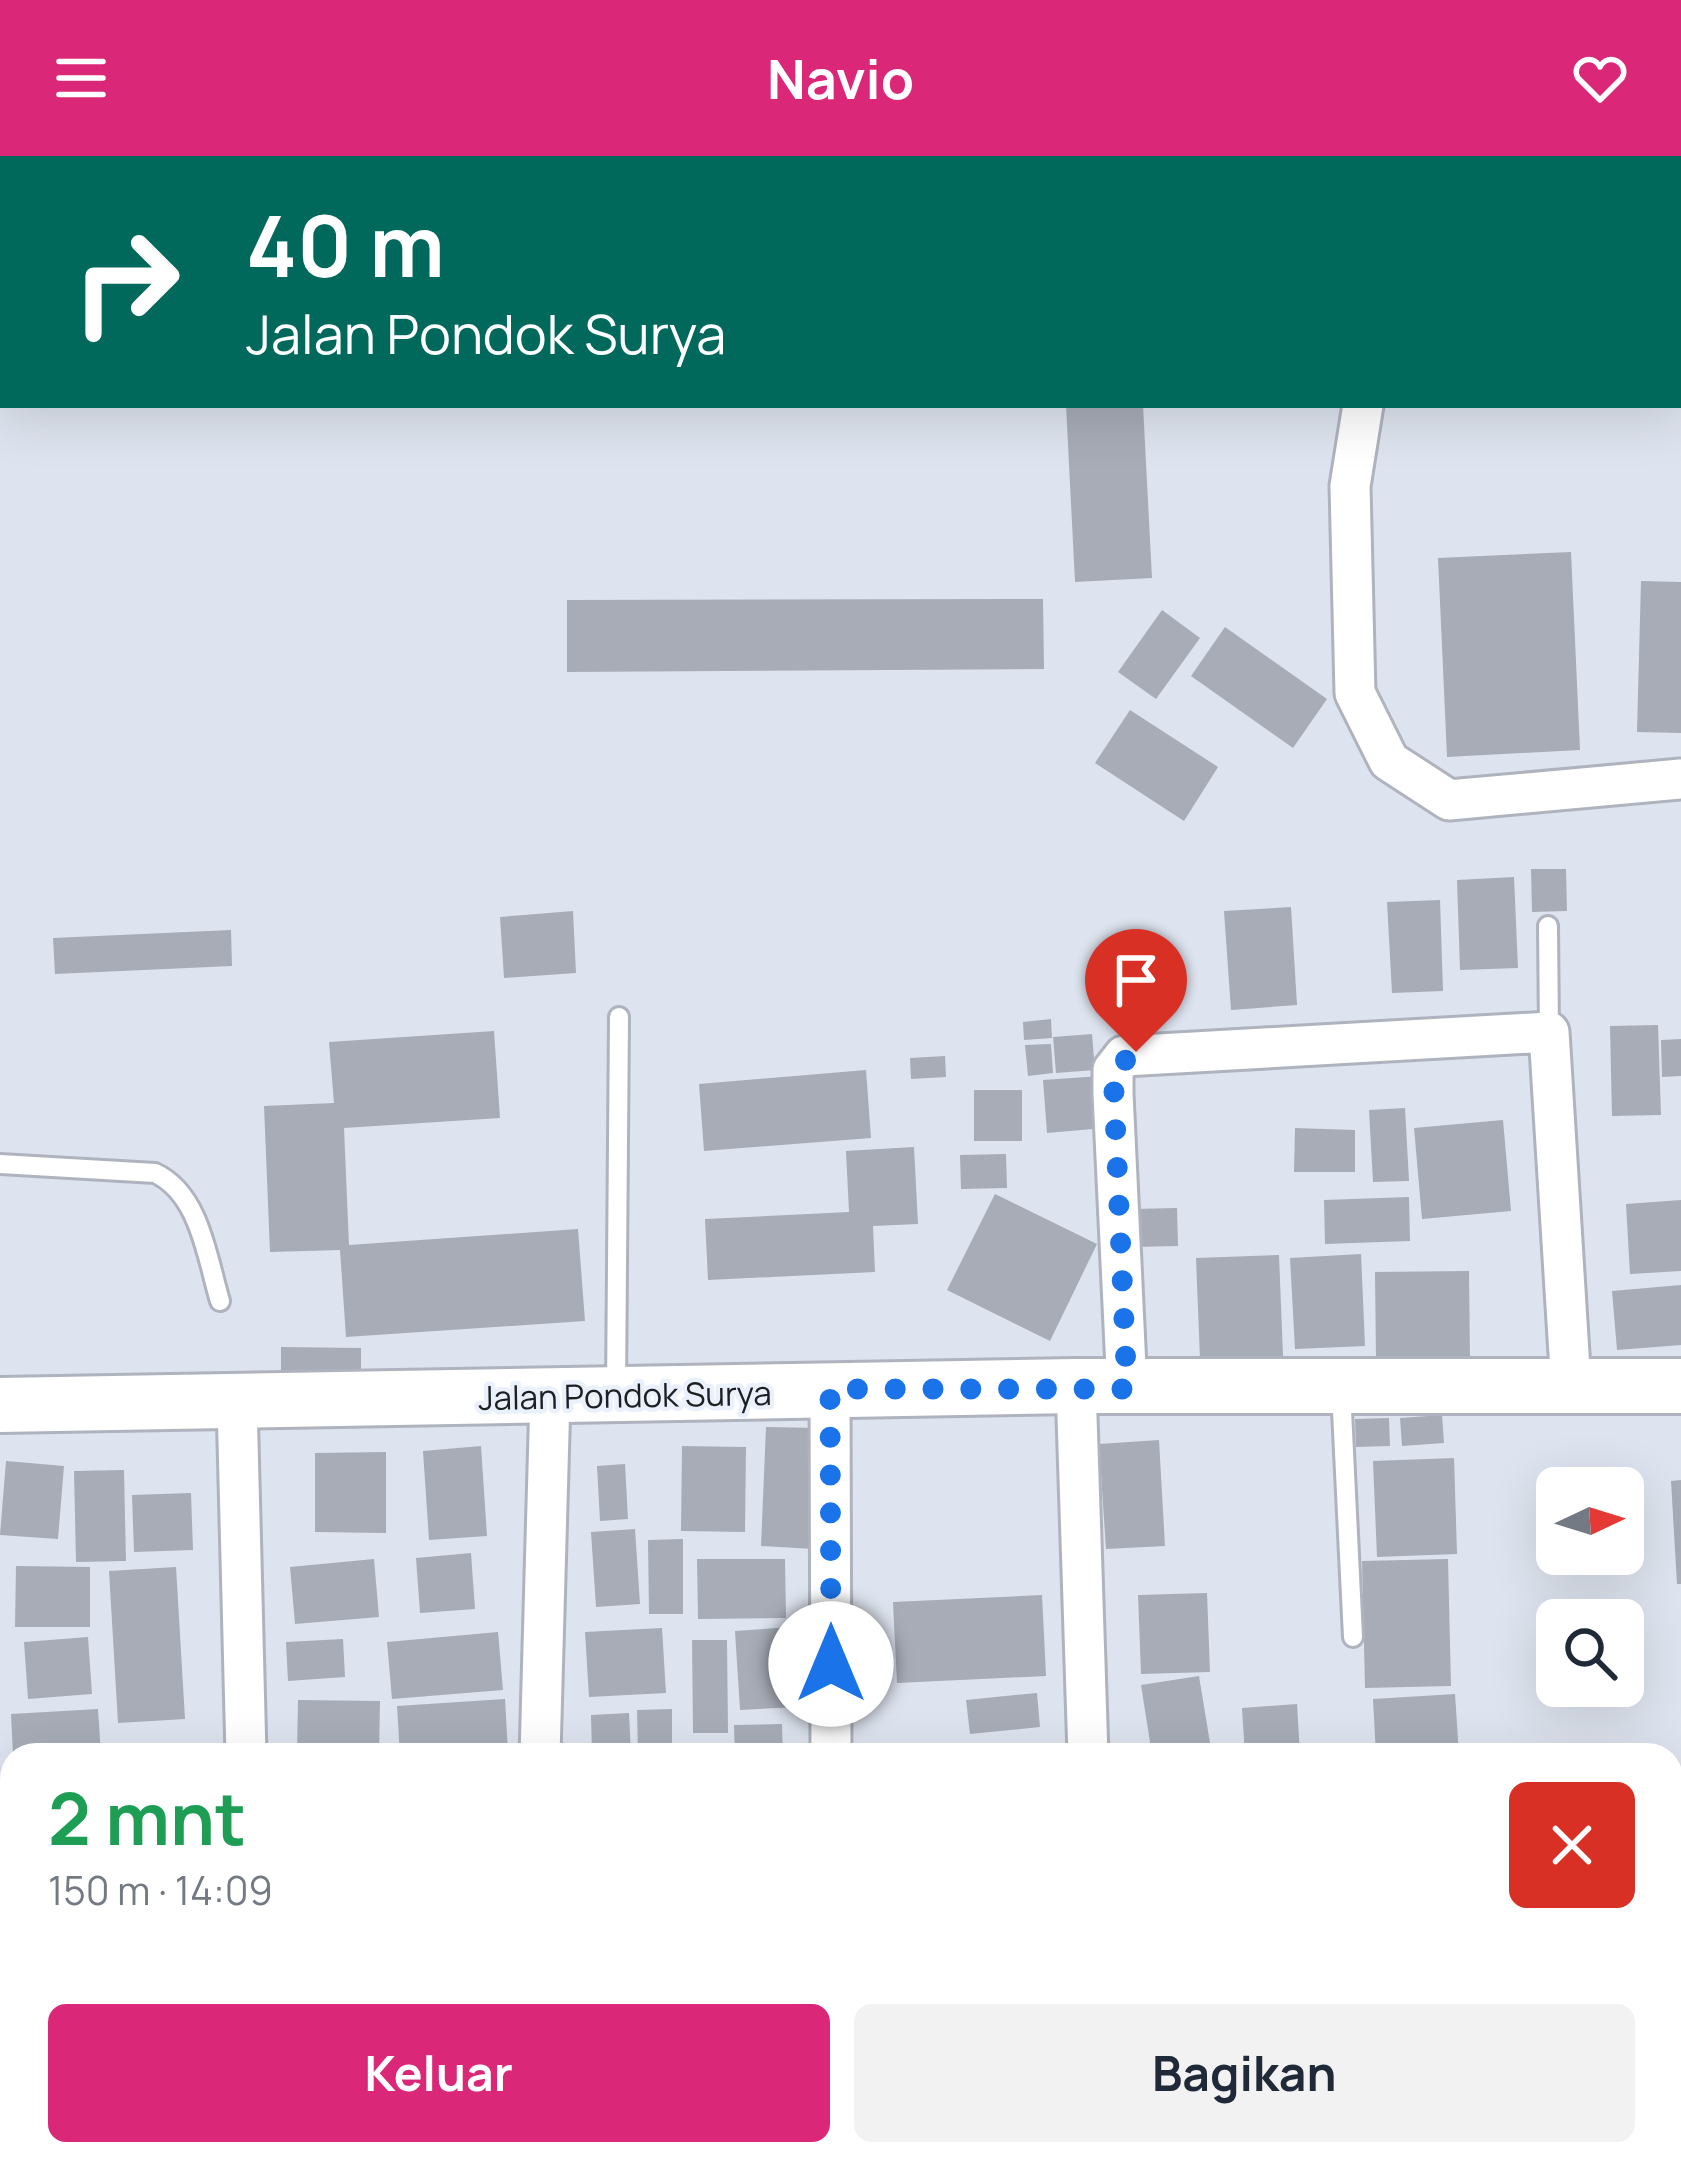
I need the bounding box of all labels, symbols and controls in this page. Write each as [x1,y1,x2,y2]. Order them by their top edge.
text: Navio [767,41,914,115]
icon: menu [48,45,114,111]
icon: heart [1567,45,1633,111]
text: 40 m [246,187,445,302]
icon: right [48,204,204,360]
text: Jalan Pondok Surya [246,296,726,370]
pin [1085,929,1187,1052]
icon: arrive [1103,947,1169,1013]
street label: Jalan Pondok Surya [478,1370,772,1420]
north arrow [1536,1467,1644,1575]
map controls [1536,1467,1644,1707]
button: search [1536,1599,1644,1707]
position arrow [768,1601,894,1727]
text: 2 mnt [48,1768,246,1867]
button: close [1509,1782,1635,1908]
text: 150 m · 14:09 [48,1863,273,1917]
button: Keluar [48,2004,830,2142]
button: Bagikan [854,2004,1635,2142]

